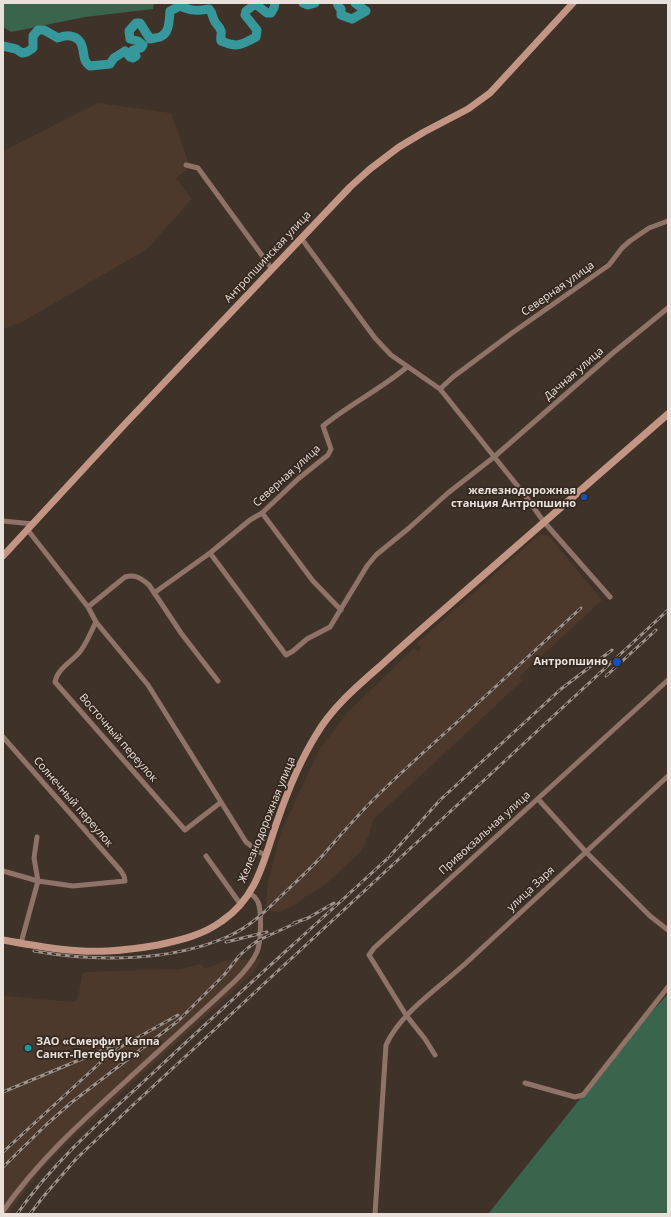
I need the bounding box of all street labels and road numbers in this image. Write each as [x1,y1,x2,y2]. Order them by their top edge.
street label: Антропшинская улица [222,208,314,306]
street label: Северная улица [519,259,597,319]
street label: Дачная улица [542,345,606,403]
street label: Северная улица [251,442,323,510]
street label: Восточный переулок [76,691,160,785]
street label: Солнечный переулок [30,754,116,850]
street label: Железнодорожная улица [236,755,298,885]
street label: Привокзальная улица [437,788,533,878]
street label: улица Заря [505,864,557,914]

